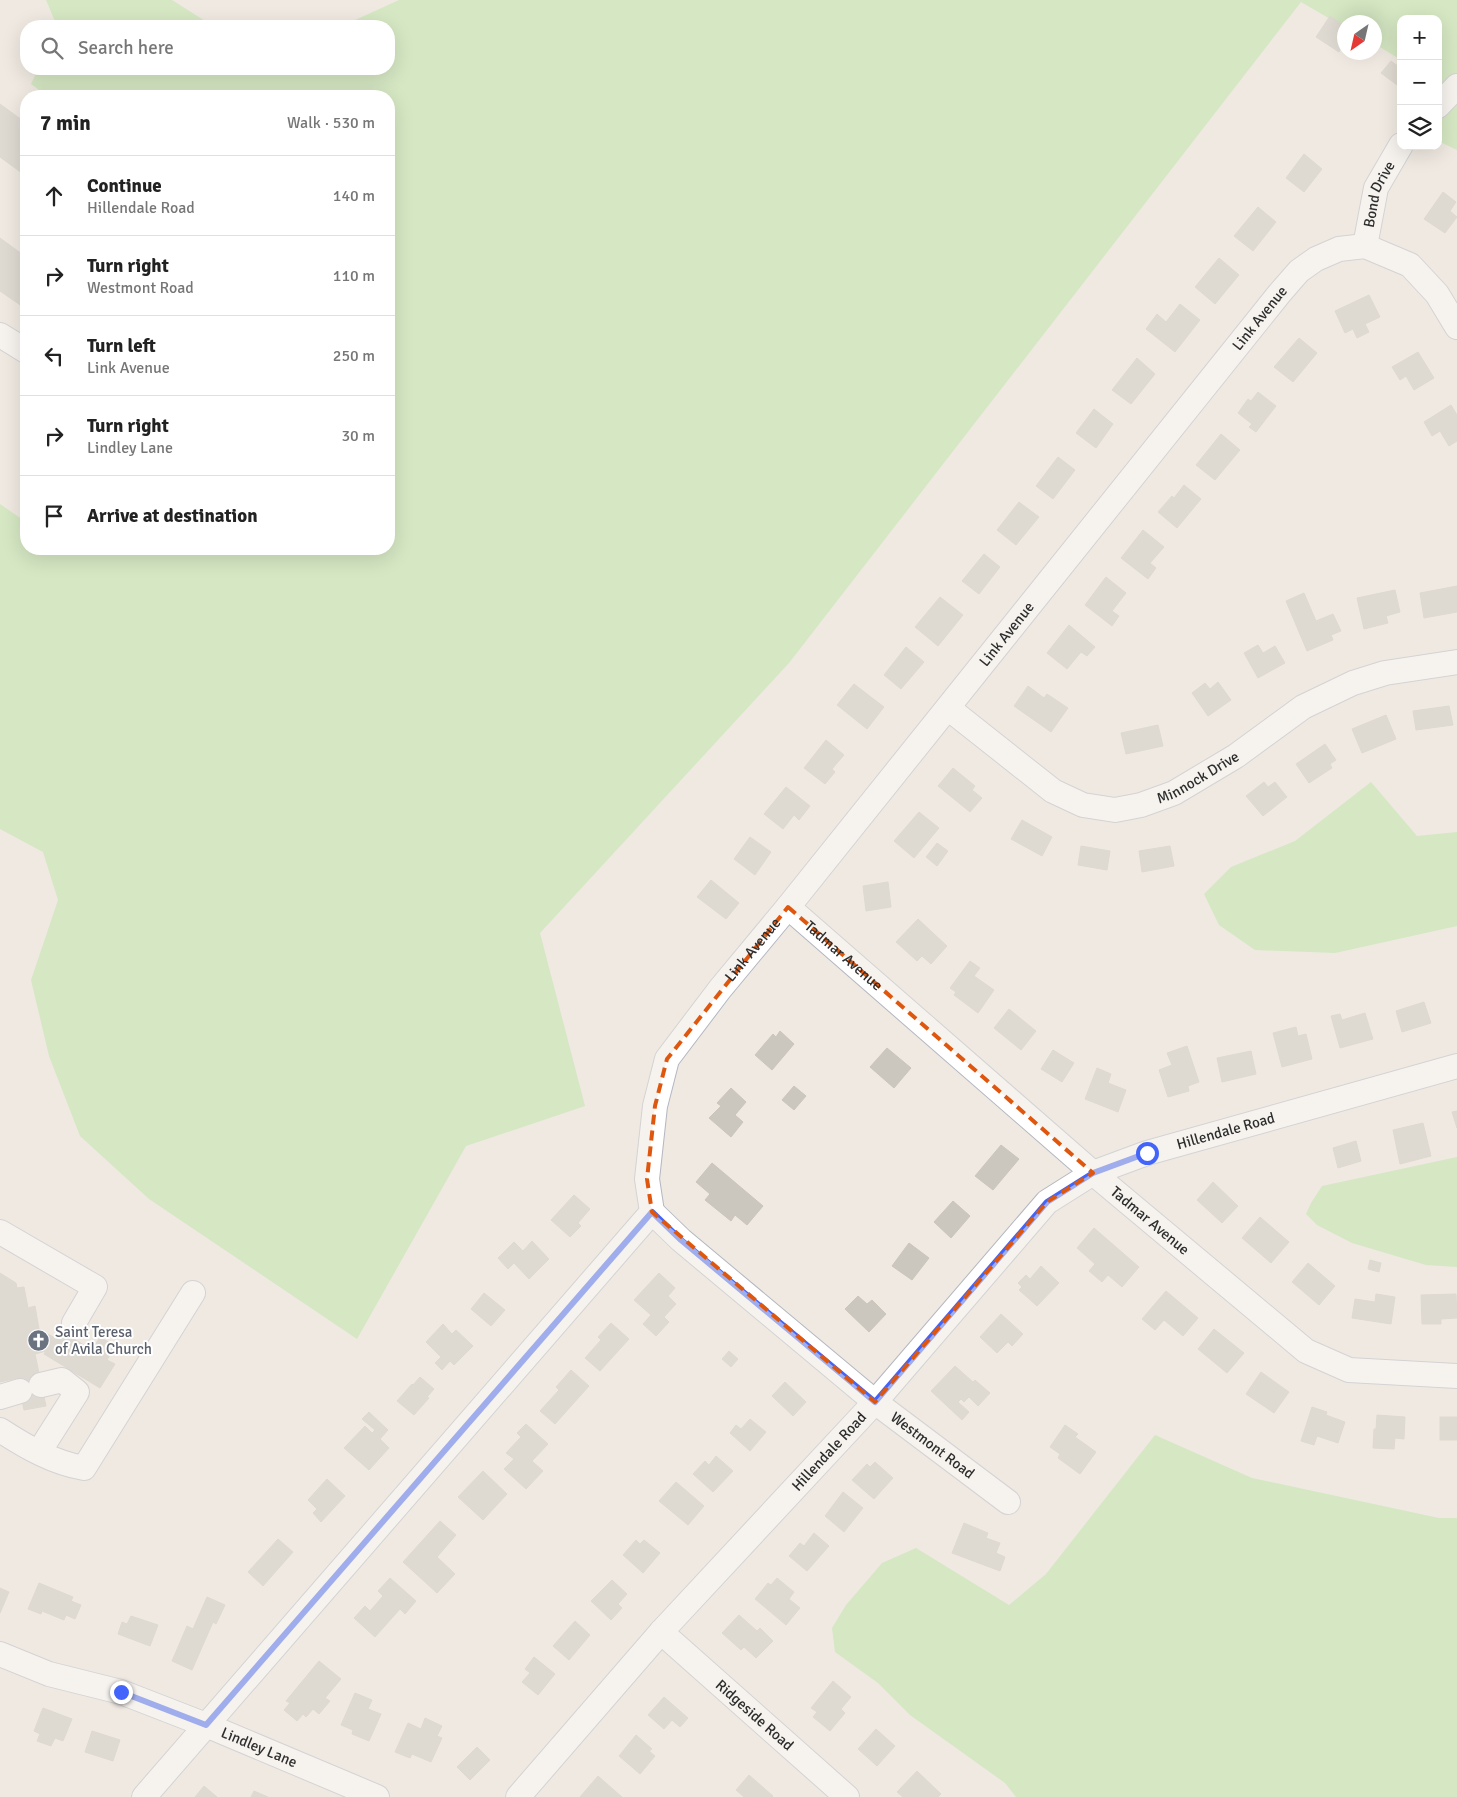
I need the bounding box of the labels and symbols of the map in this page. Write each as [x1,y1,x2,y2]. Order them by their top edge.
north arrow [1337,15,1382,60]
street label: Bond Drive [1360,158,1399,229]
street label: Link Avenue [1228,282,1291,354]
street label: Link Avenue [975,598,1038,670]
street label: Minnock Drive [1154,747,1242,808]
street label: Link Avenue [721,914,784,985]
street label: Tadmar Avenue [801,917,886,994]
street label: Hillendale Road [1175,1109,1277,1153]
route start [1136,1142,1159,1165]
street label: Tadmar Avenue [1107,1183,1193,1259]
place label: Saint Teresa of Avila Church [55,1323,152,1358]
church icon: Saint Teresa of Avila Church [27,1329,51,1353]
street label: Hillendale Road [788,1408,870,1495]
street label: Westmont Road [887,1408,978,1483]
street label: Ridgeside Road [712,1676,797,1754]
route end [110,1681,133,1704]
street label: Lindley Lane [218,1723,300,1771]

